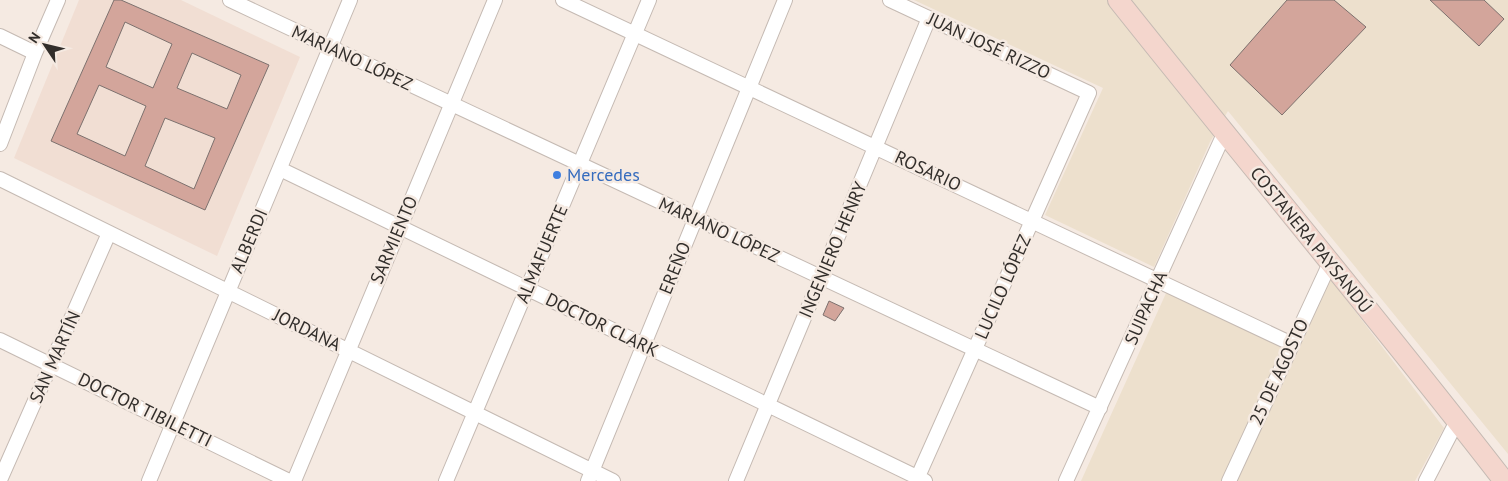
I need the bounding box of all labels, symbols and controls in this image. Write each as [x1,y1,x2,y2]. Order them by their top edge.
street label: JUAN JOSÉ RIZZO [923,7,1054,84]
north arrow [20,20,70,70]
street label: MARIANO LÓPEZ [288,20,416,96]
text: N [24,29,44,46]
street label: ROSARIO [891,145,965,196]
street label: COSTANERA PAYSANDÚ [1245,162,1377,317]
place label: Mercedes [567,163,640,186]
marker: Mercedes [551,169,563,181]
street label: INGENIERO HENRY [794,178,872,321]
street label: SARMIENTO [365,192,422,287]
street label: MARIANO LÓPEZ [655,192,783,268]
street label: ALMAFUERTE [511,201,573,306]
street label: ALBERDI [225,205,272,276]
street label: LUCILO LÓPEZ [969,231,1036,343]
street label: EREÑO [654,238,695,297]
street label: SUIPACHA [1119,267,1172,348]
street label: DOCTOR CLARK [542,287,662,362]
street label: JORDANA [269,303,345,356]
street label: SAN MARTÍN [24,307,85,407]
street label: 25 DE AGOSTO [1244,315,1313,429]
street label: DOCTOR TIBILETTI [75,367,216,452]

